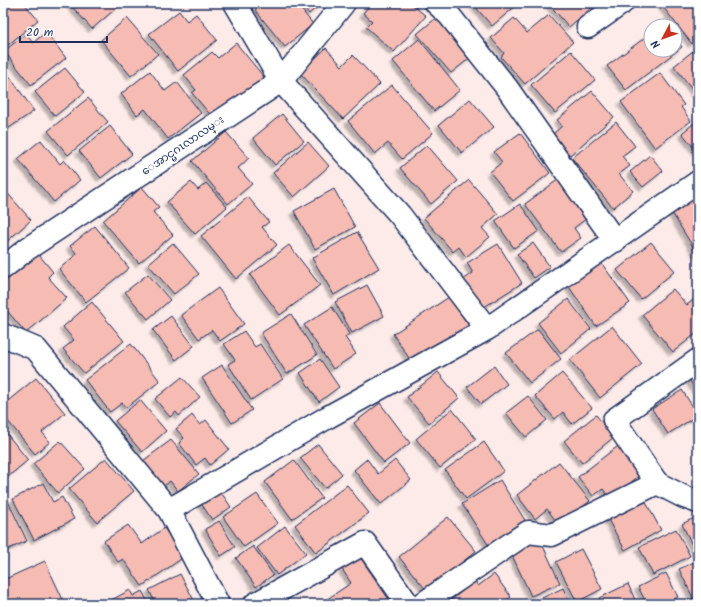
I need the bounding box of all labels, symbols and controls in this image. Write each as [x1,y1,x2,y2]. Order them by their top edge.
scale bar [20,18,107,44]
north arrow [643,18,683,58]
text: 20 m [26,23,54,42]
text: N [647,35,665,52]
street label: ေအာင္မဂၤလာလမ္း [138,111,228,180]

